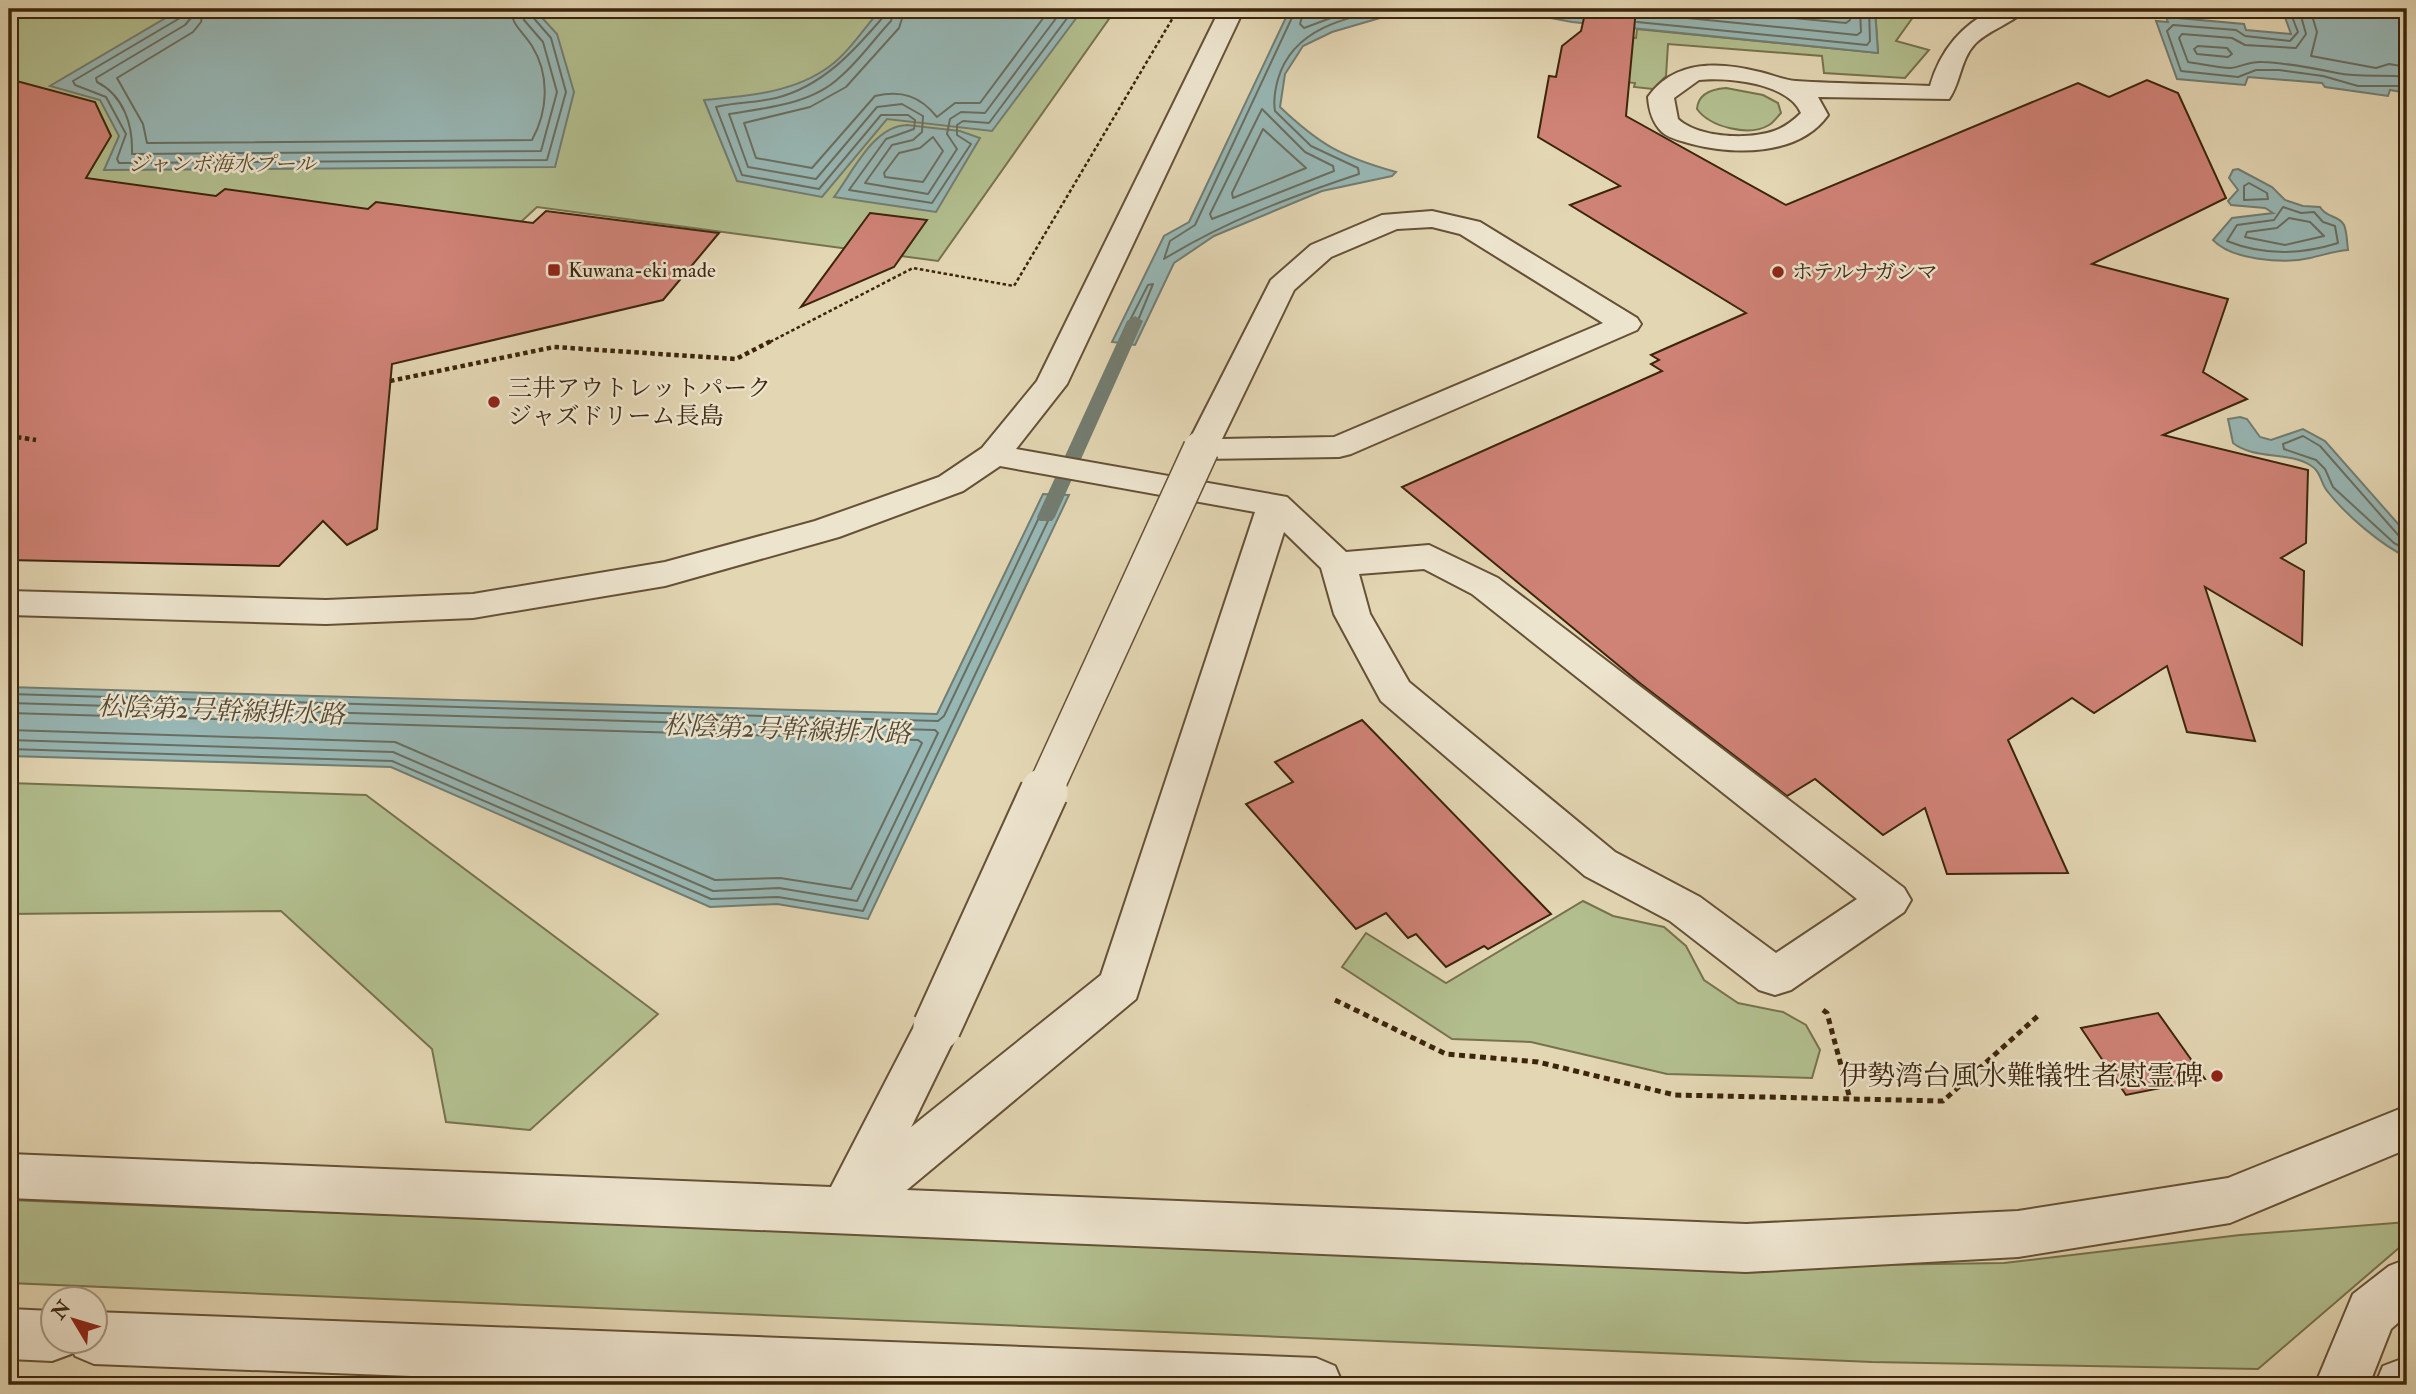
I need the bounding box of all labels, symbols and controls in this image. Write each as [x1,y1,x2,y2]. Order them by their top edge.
park label: ジャンボ海水プール [128,151,318,178]
place label: Kuwana-eki made [568,257,716,284]
place label: ホテルナガシマ [1792,259,1938,286]
marker: Kuwana-eki made [546,262,562,278]
marker: ホテルナガシマ [1770,264,1786,280]
place label: 三井アウトレットパーク ジャズドリーム長島 [508,373,771,432]
marker: 三井アウトレットパーク ジャズドリーム長島 [486,394,502,410]
water label: 松陰第2号幹線排水路 [97,691,347,731]
water label: 松陰第2号幹線排水路 [663,710,913,750]
place label: 伊勢湾台風水難犠牲者慰霊碑 [1839,1059,2203,1094]
marker: 伊勢湾台風水難犠牲者慰霊碑 [2209,1068,2225,1084]
north arrow [38,1286,108,1356]
text: N [46,1295,77,1325]

